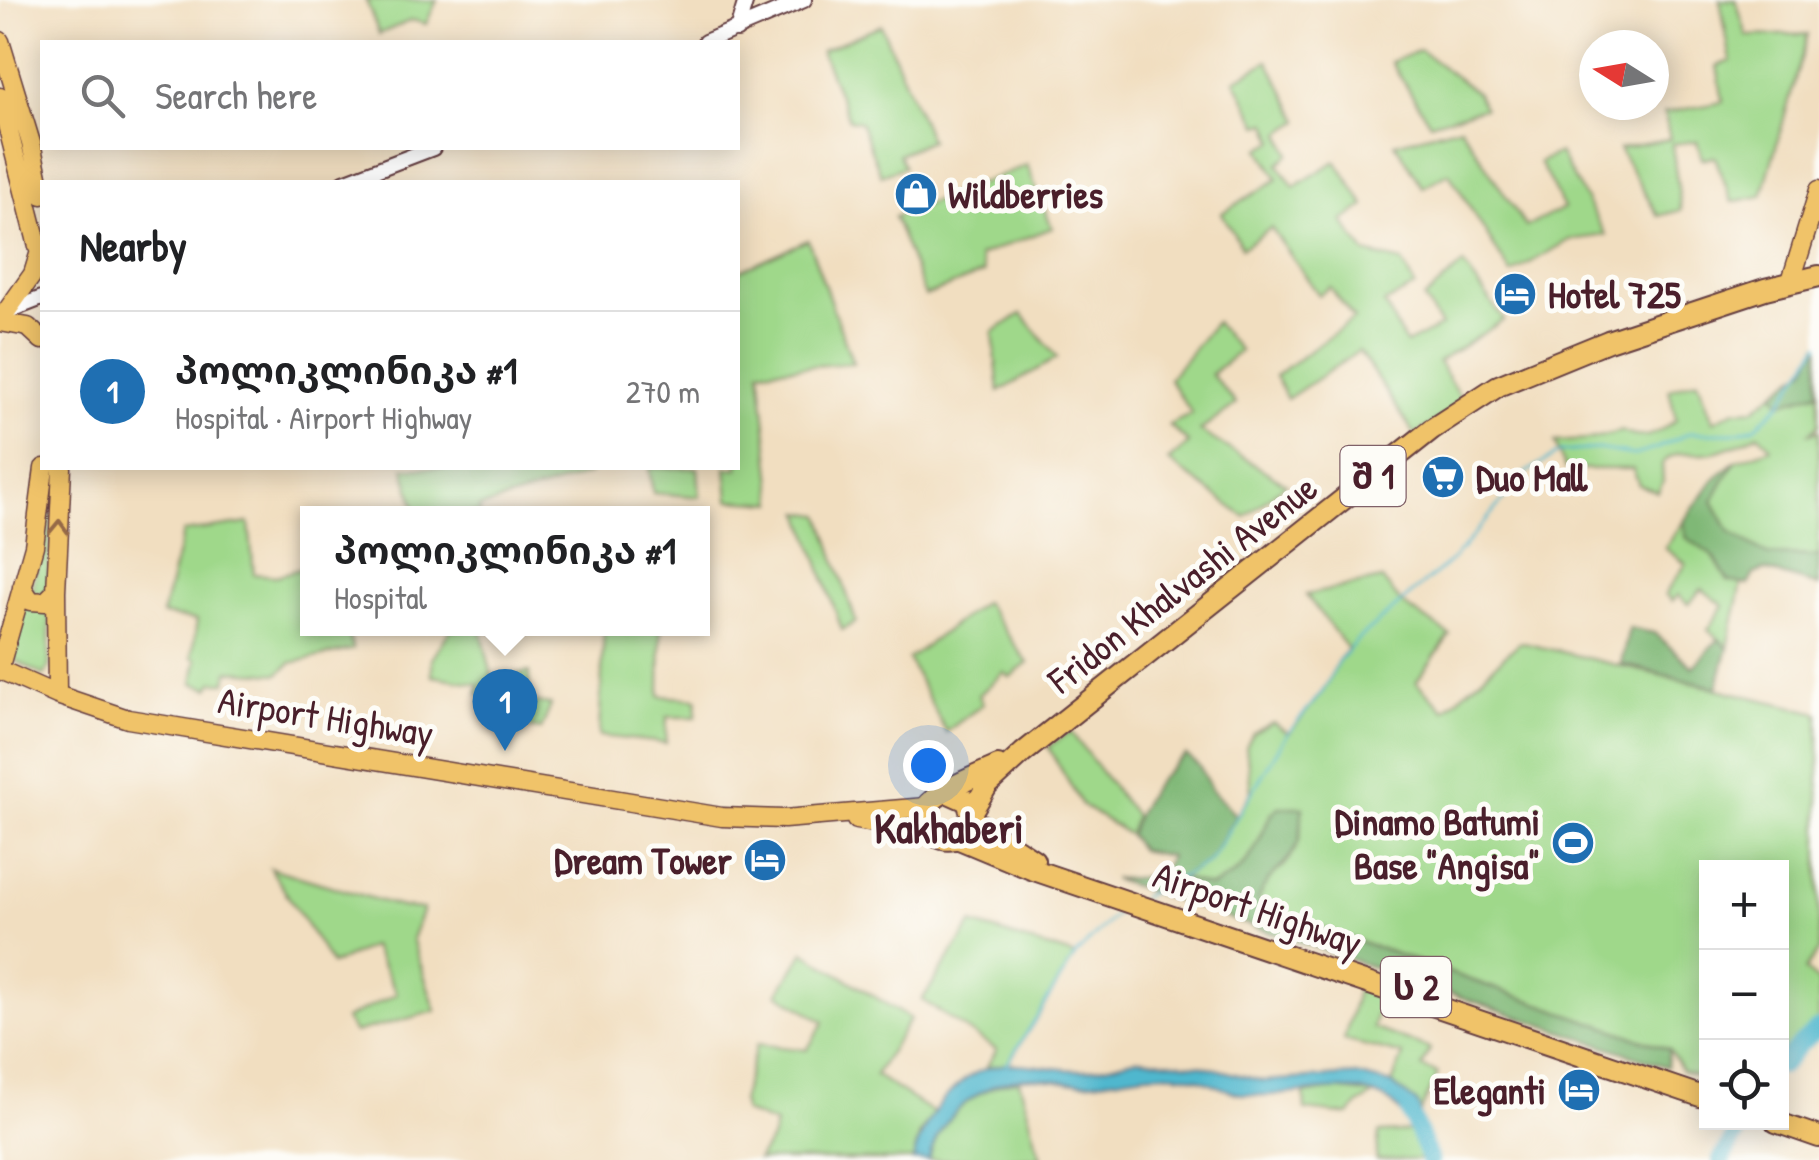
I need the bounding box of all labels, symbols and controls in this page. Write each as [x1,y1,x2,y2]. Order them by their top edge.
north arrow [1579,30,1669,120]
search box [40,40,740,150]
icon: search [75,68,130,123]
text: Search here [155,69,317,121]
place label: Wildberries [948,168,1104,220]
shop icon: Wildberries [893,171,939,217]
text: Nearby [80,217,187,274]
place label: Hotel 725 [1548,268,1681,320]
hotel icon: Hotel 725 [1492,271,1538,317]
text: პოლიკლინიკა #1 [175,344,517,396]
text: 1 [107,370,118,413]
text: 270 m [626,370,700,413]
text: Hospital · Airport Highway [175,396,472,439]
road number: შ 1 [1340,446,1406,506]
place label: Duo Mall [1476,451,1589,503]
supermarket icon: Duo Mall [1420,454,1466,500]
street label: Fridon Khalvashi Avenue [1036,461,1327,705]
popup [300,506,710,636]
one-way arrow [48,519,69,535]
text: პოლიკლინიკა #1 [334,524,676,576]
text: Hospital [334,576,427,619]
pin: 1 [472,668,538,751]
street label: Airport Highway [215,673,437,759]
your location [903,740,954,791]
place label: Dinamo Batumi Base "Angisa" [1335,795,1540,892]
district label: Kakhaberi [874,799,1024,856]
sports icon: Dinamo Batumi Base "Angisa" [1550,820,1596,866]
place label: Dream Tower [554,834,732,886]
hotel icon: Dream Tower [742,837,788,883]
street label: Airport Highway [1147,848,1369,968]
map controls [1699,860,1789,1130]
button: + [1699,860,1789,950]
button: − [1699,950,1789,1040]
road number: ს 2 [1381,957,1451,1017]
button: locate [1699,1040,1789,1130]
place label: Eleganti [1433,1064,1546,1117]
hotel icon: Eleganti [1556,1067,1602,1113]

